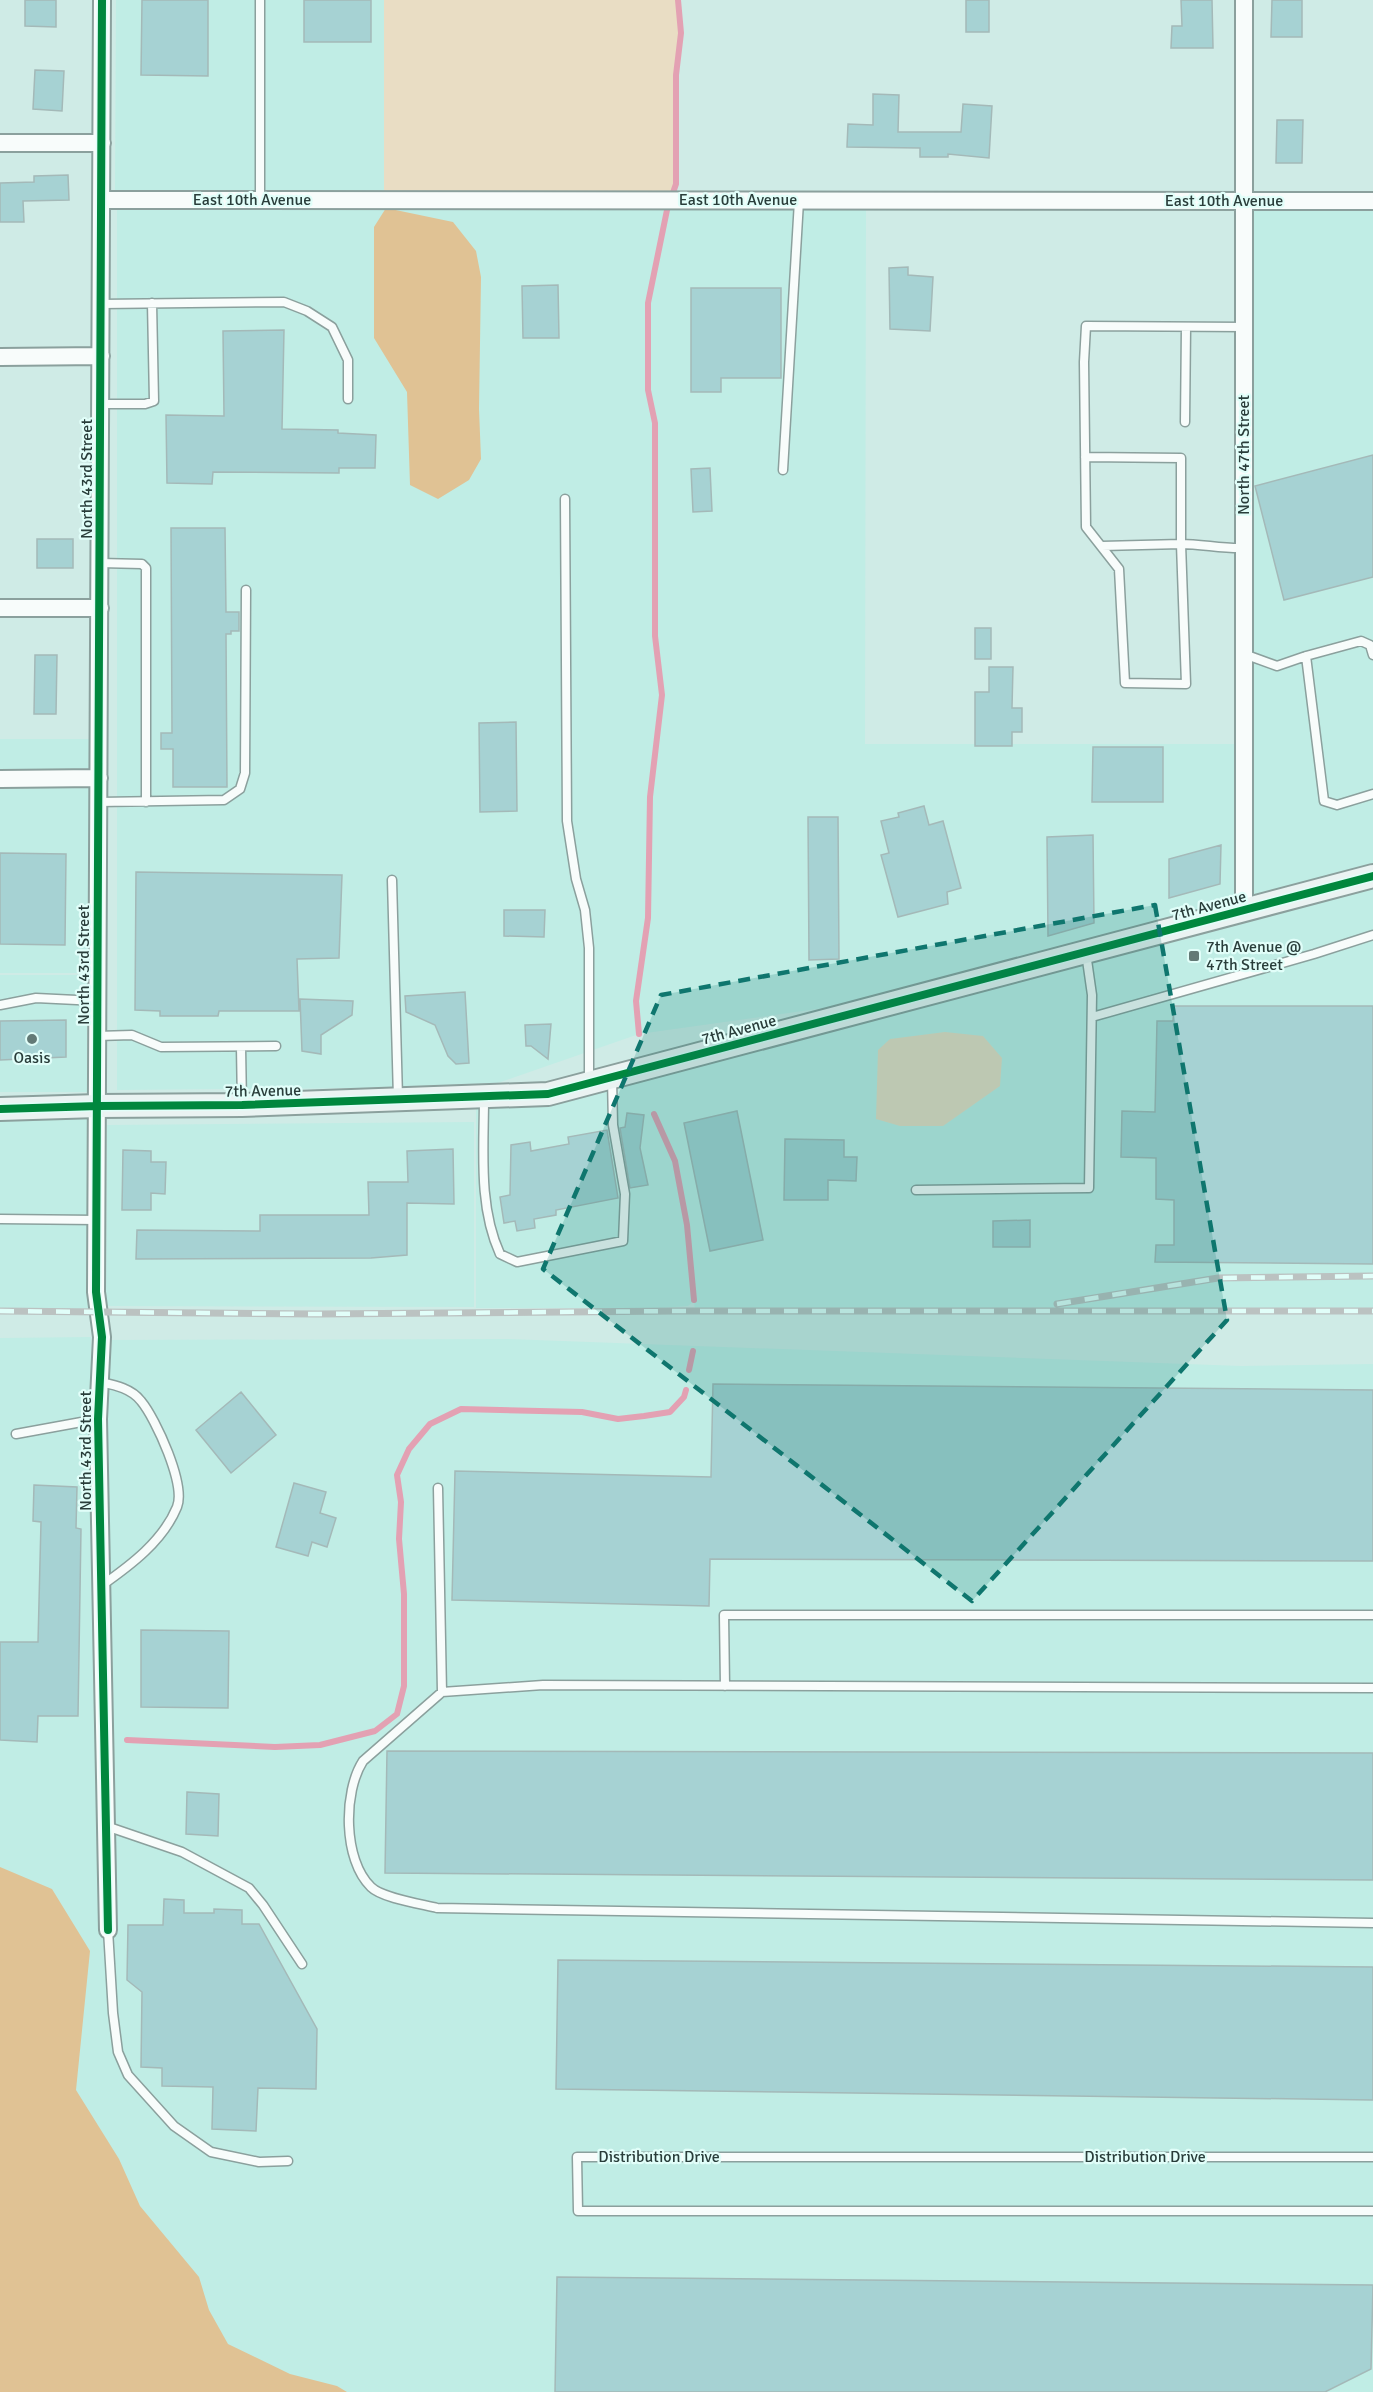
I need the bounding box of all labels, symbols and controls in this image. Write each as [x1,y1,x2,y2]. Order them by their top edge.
street label: East 10th Avenue [193,190,311,210]
street label: East 10th Avenue [679,190,797,210]
street label: East 10th Avenue [1165,191,1283,211]
street label: North 47th Street [1234,395,1254,515]
street label: North 43rd Street [77,419,97,539]
street label: 7th Avenue [1169,886,1249,926]
street label: North 43rd Street [74,905,94,1025]
place label: 7th Avenue @ 47th Street [1206,937,1301,975]
marker: 7th Avenue @ 47th Street [1187,949,1201,963]
street label: 7th Avenue [699,1010,779,1050]
marker: Oasis [25,1032,39,1046]
place label: Oasis [14,1048,50,1068]
street label: 7th Avenue [225,1080,301,1102]
street label: North 43rd Street [76,1391,96,1511]
street label: Distribution Drive [598,2147,720,2167]
street label: Distribution Drive [1084,2147,1206,2167]

